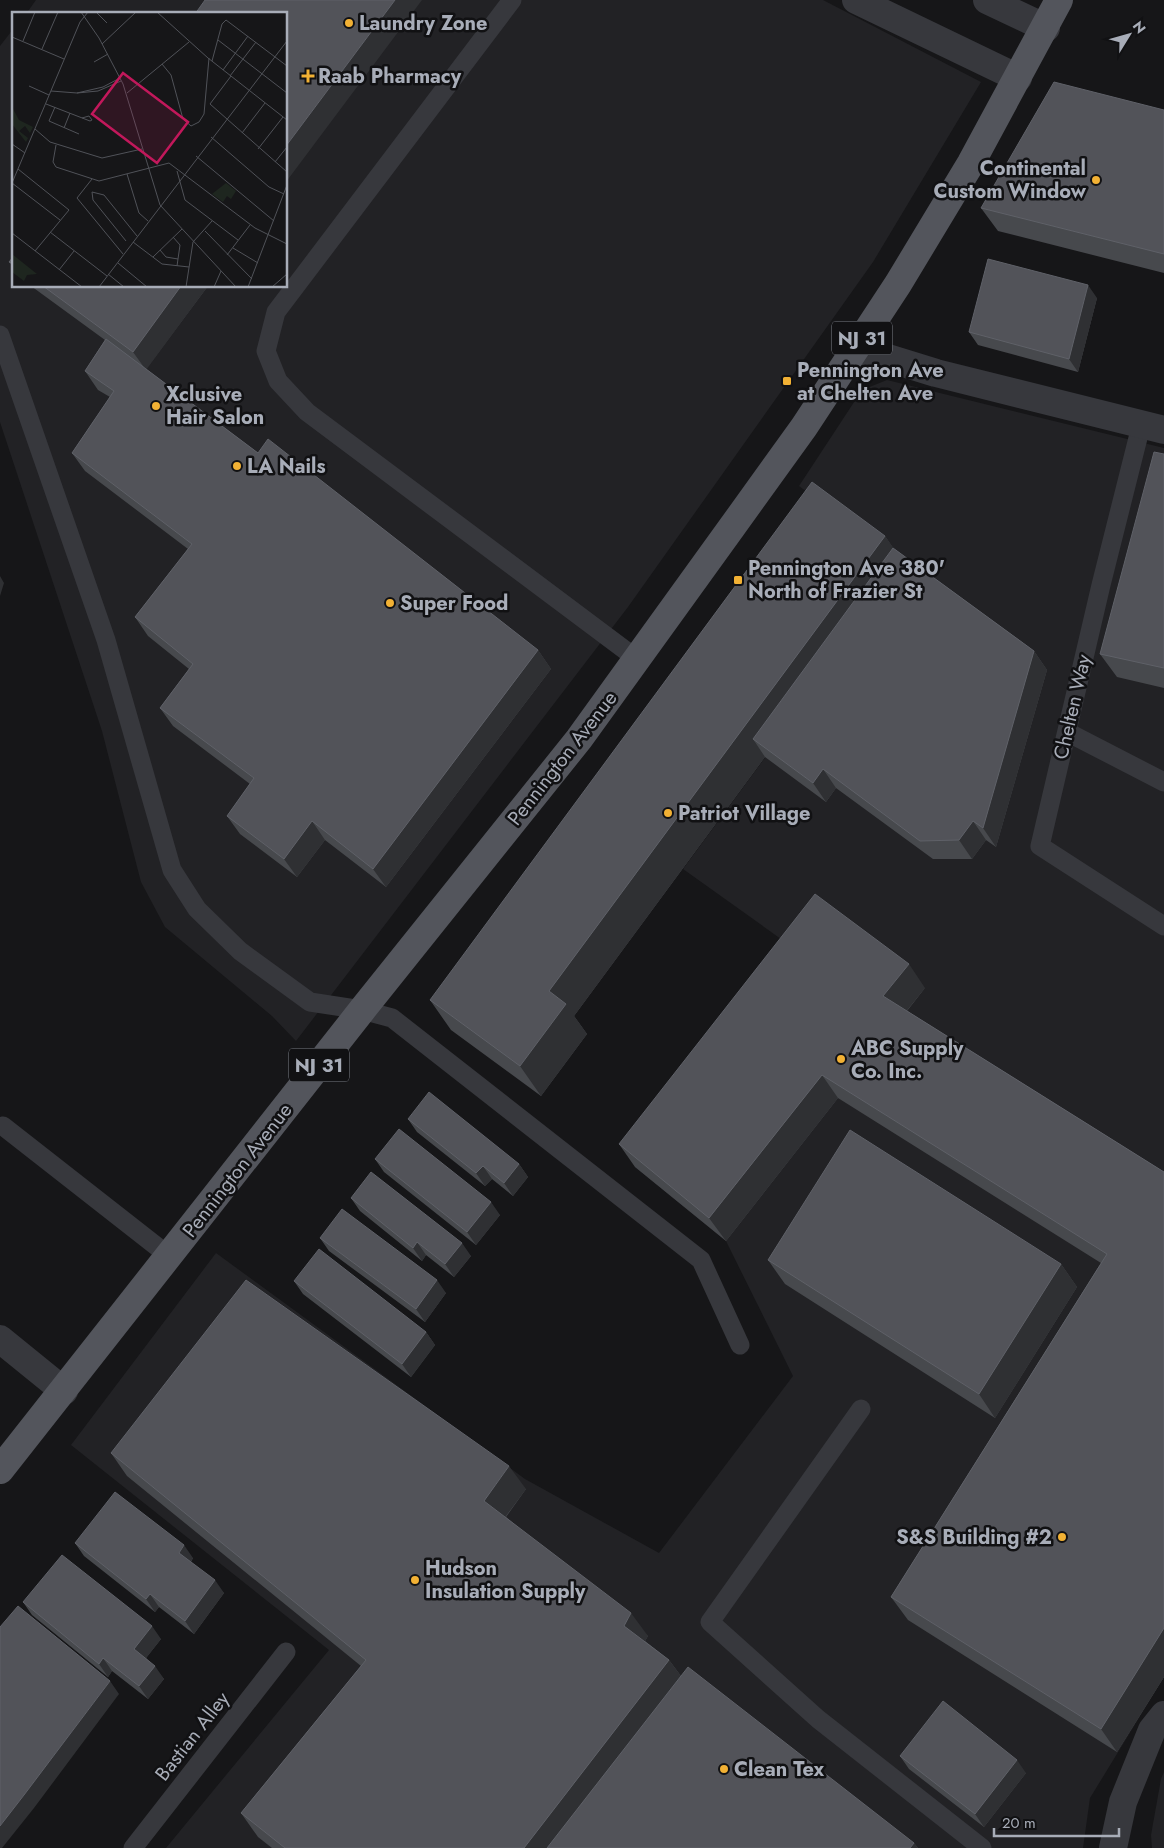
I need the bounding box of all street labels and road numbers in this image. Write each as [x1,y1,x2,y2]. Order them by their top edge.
road number: NJ 31 [832,322,892,354]
street label: Chelten Way [1046,652,1099,762]
street label: Pennington Avenue [501,685,624,832]
road number: NJ 31 [289,1048,349,1082]
street label: Pennington Avenue [176,1097,299,1244]
street label: Bastian Alley [148,1685,237,1787]

